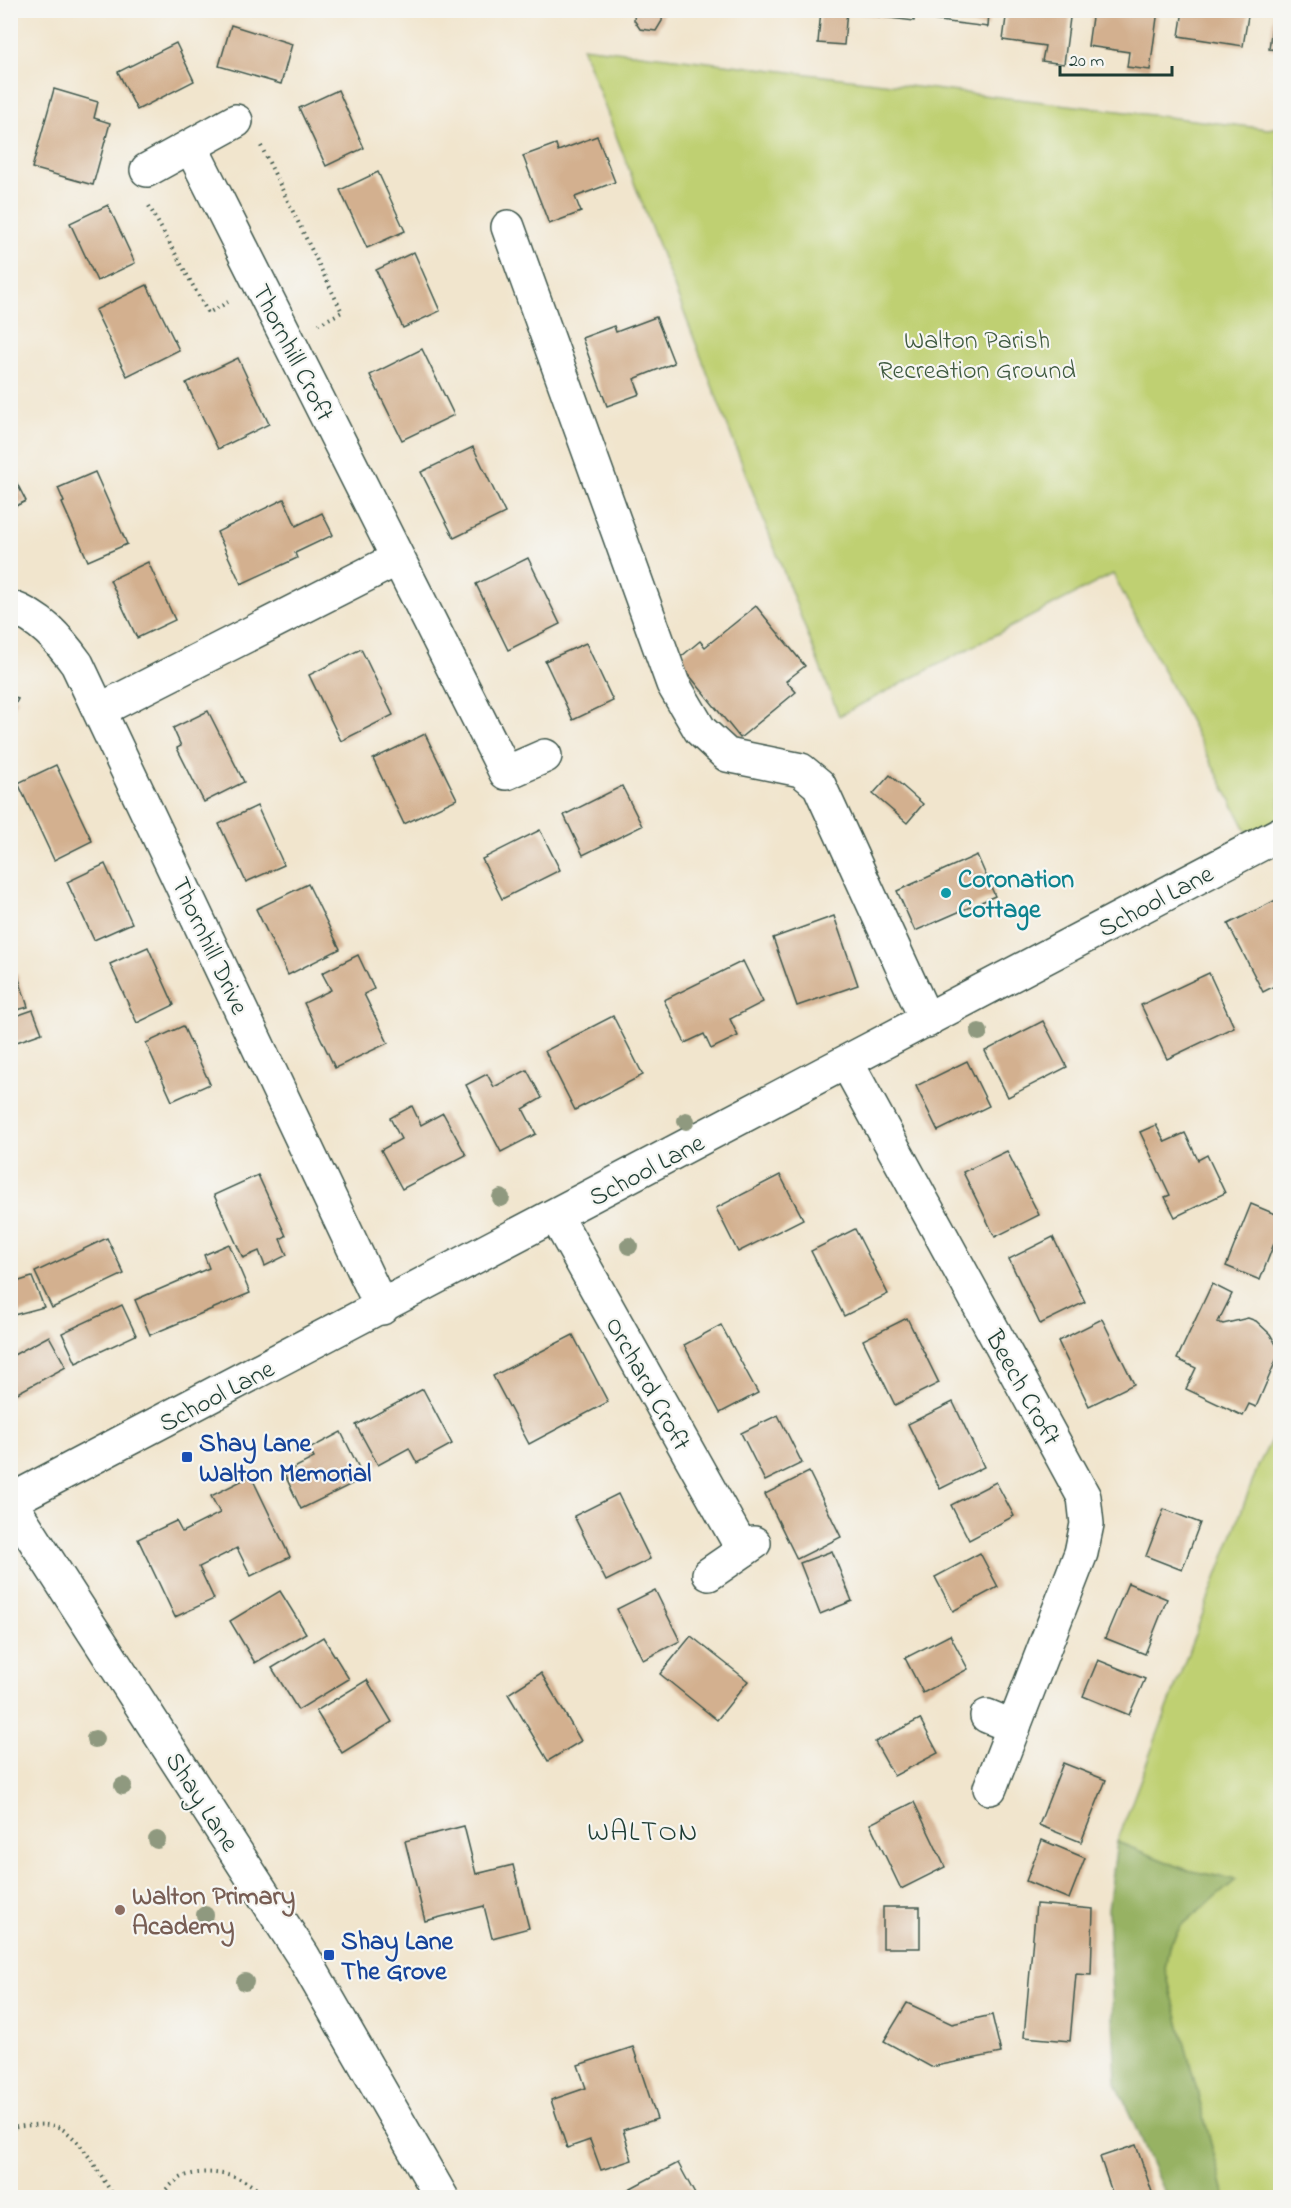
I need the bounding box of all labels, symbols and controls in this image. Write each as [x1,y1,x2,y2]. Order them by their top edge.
scale bar [1060,39,1172,77]
text: 20 m [1069,49,1104,75]
street label: Thornhill Croft [240,278,342,429]
park label: Walton Parish Recreation Ground [878,323,1076,391]
street label: School Lane [1092,856,1221,949]
place label: Coronation Cottage [958,862,1074,931]
street label: Thornhill Drive [160,871,257,1022]
marker: Coronation Cottage [939,886,953,900]
street label: School Lane [583,1125,712,1218]
street label: Orchard Croft [594,1311,699,1459]
street label: Beech Croft [974,1323,1069,1453]
street label: School Lane [153,1351,282,1444]
place label: Shay Lane Walton Memorial [199,1426,371,1494]
marker: Shay Lane Walton Memorial [180,1450,194,1464]
street label: Shay Lane [154,1745,247,1860]
district label: WALTON [587,1813,699,1854]
place label: Walton Primary Academy [132,1879,295,1947]
marker: Walton Primary Academy [113,1903,127,1917]
place label: Shay Lane The Grove [341,1924,455,1992]
marker: Shay Lane The Grove [322,1948,336,1962]

